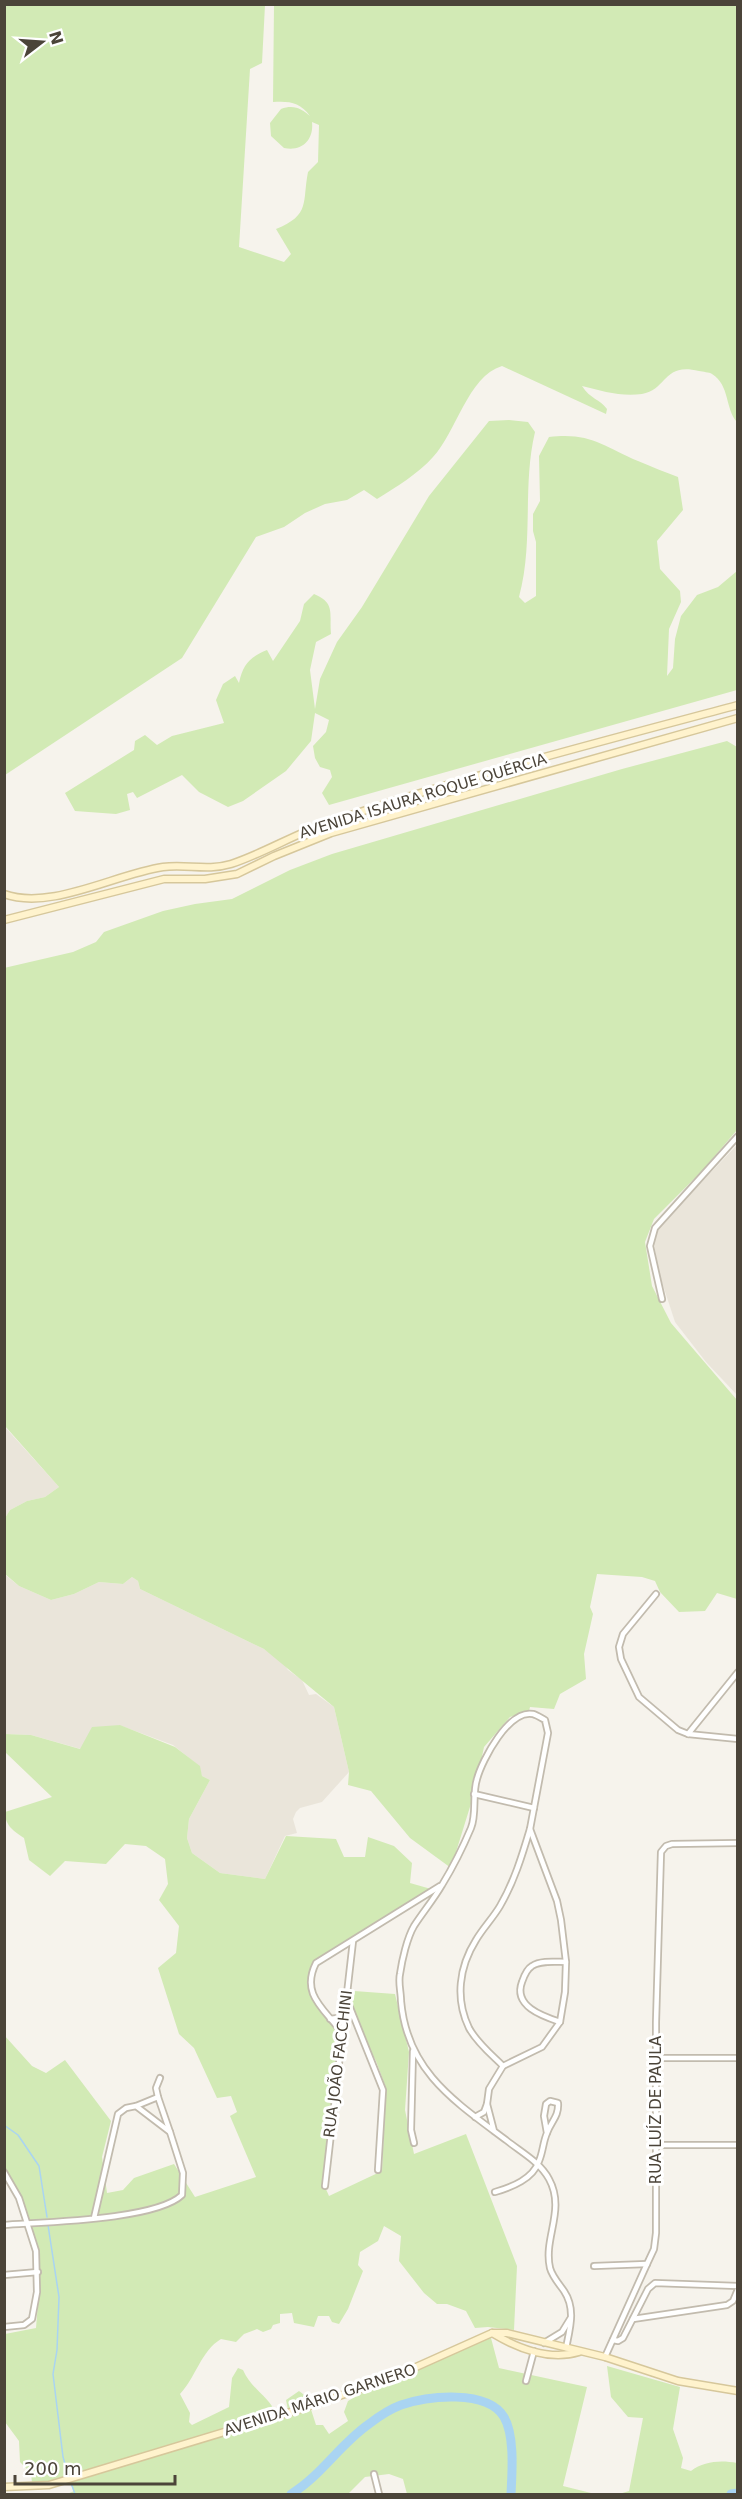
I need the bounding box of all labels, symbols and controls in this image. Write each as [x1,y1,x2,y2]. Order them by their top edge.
north arrow [12,12,72,72]
text: N [45,29,67,47]
street label: AVENIDA ISAURA ROQUE QUÉRCIA [297,749,550,842]
street label: RUA JOÃO FACCHINI [319,1989,356,2139]
street label: RUA LUÍZ DE PAULA [646,2035,665,2184]
street label: AVENIDA MÁRIO GARNERO [221,2359,418,2440]
scale bar [15,2448,176,2486]
text: 200 m [24,2458,82,2479]

